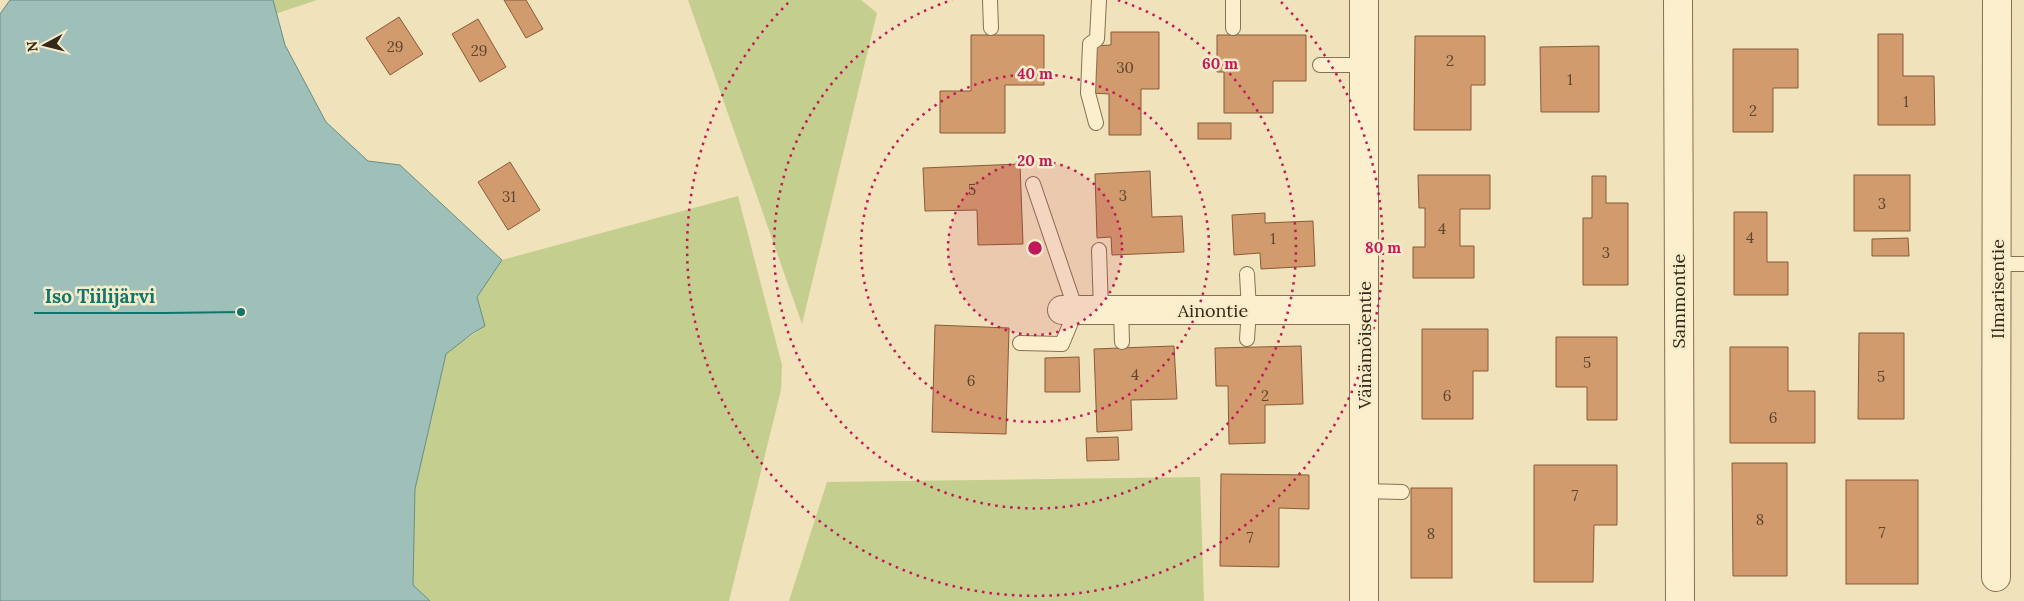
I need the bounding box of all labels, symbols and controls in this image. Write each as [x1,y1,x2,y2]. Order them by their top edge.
north arrow [20,20,70,70]
house number: 29 [387,37,403,56]
text: N [22,40,42,53]
house number: 29 [471,41,487,60]
house number: 2 [1446,51,1454,70]
text: 60 m [1202,54,1238,73]
house number: 30 [1116,58,1134,77]
text: 40 m [1017,64,1053,83]
house number: 1 [1567,70,1573,89]
house number: 1 [1903,92,1909,111]
house number: 2 [1749,101,1757,120]
text: 20 m [1017,151,1053,170]
house number: 5 [968,180,976,199]
house number: 3 [1119,186,1127,205]
house number: 31 [502,187,516,206]
house number: 3 [1878,194,1886,213]
house number: 4 [1438,219,1446,238]
house number: 4 [1746,228,1754,247]
house number: 1 [1270,229,1276,248]
text: 80 m [1365,238,1401,257]
centre of rings [1026,239,1044,257]
street label: Ilmarisentie [1986,239,2009,339]
house number: 3 [1602,243,1610,262]
street label: Sammontie [1667,253,1690,348]
callout: Iso Tiilijärvi [34,279,165,313]
street label: Väinämöisentie [1353,281,1376,410]
text: Iso Tiilijärvi [45,284,155,308]
street label: Ainontie [1177,299,1248,322]
house number: 5 [1583,353,1591,372]
house number: 4 [1131,365,1139,384]
house number: 5 [1877,367,1885,386]
house number: 6 [967,371,975,390]
house number: 2 [1261,386,1269,405]
house number: 6 [1443,386,1451,405]
house number: 6 [1769,408,1777,427]
house number: 7 [1572,486,1579,505]
house number: 8 [1756,510,1764,529]
house number: 7 [1879,523,1886,542]
house number: 8 [1427,524,1435,543]
house number: 7 [1247,528,1254,547]

